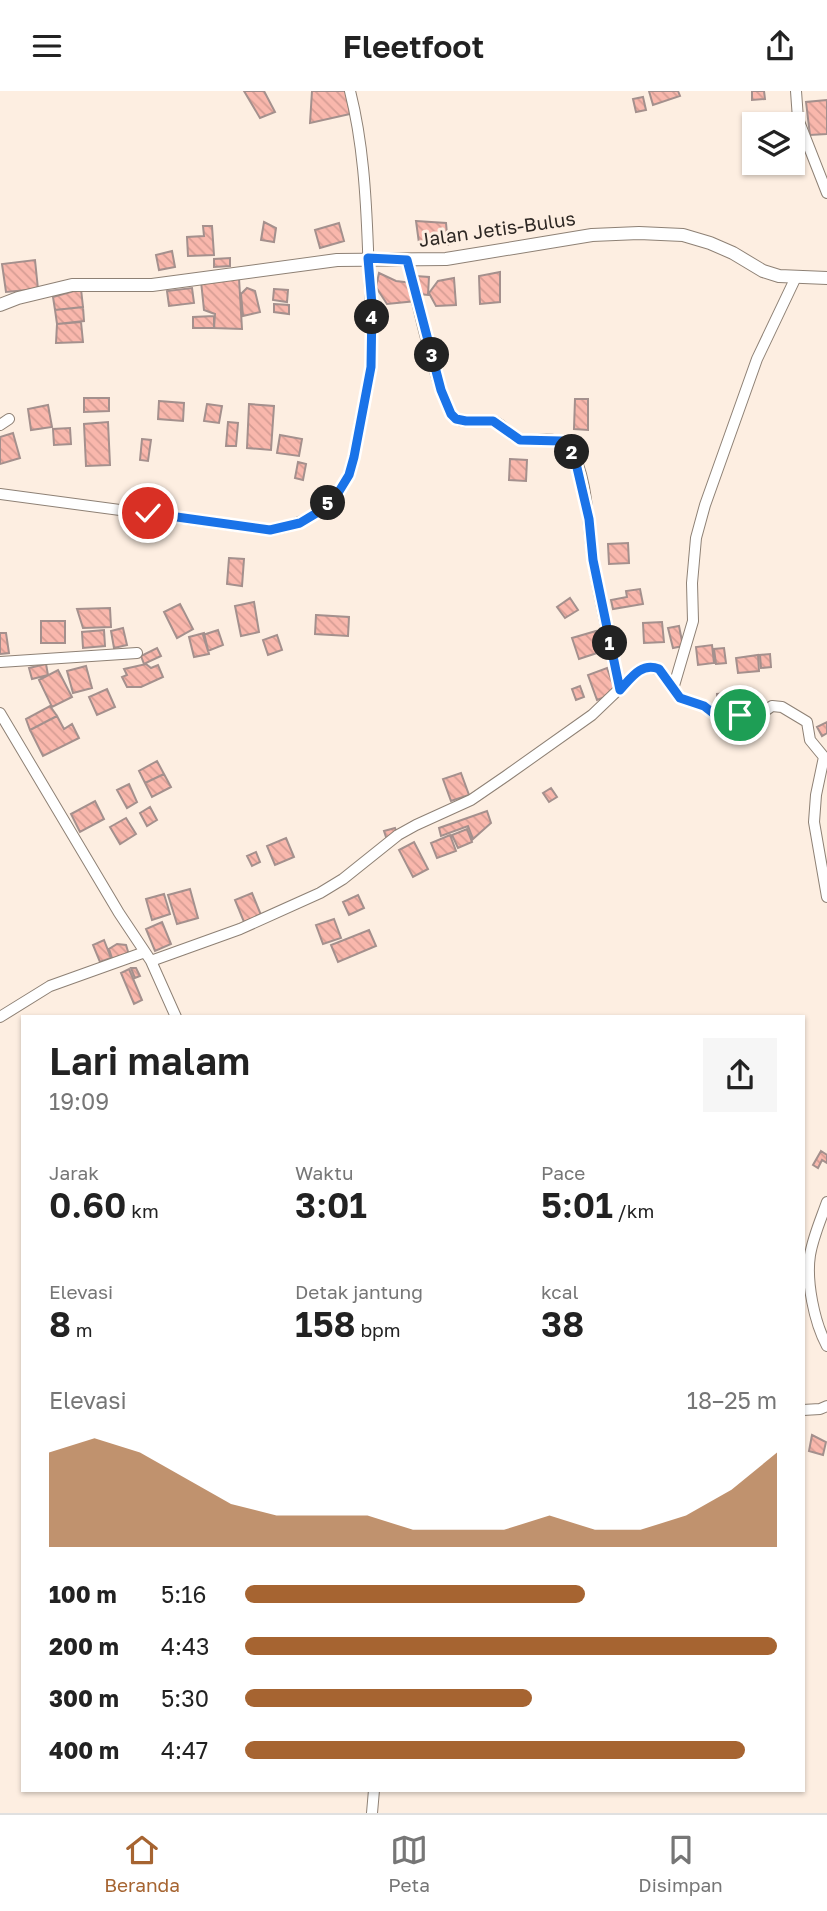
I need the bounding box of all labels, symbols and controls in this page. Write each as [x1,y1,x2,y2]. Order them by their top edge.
icon: menu [28,27,66,65]
text: Fleetfoot [343,27,484,65]
icon: share [761,27,799,65]
map controls [742,112,805,175]
button: layers [742,112,805,175]
street label: Jalan Jetis-Bulus [417,206,577,251]
pin: 4 [354,299,390,335]
text: 4 [366,305,377,328]
pin: 3 [414,337,450,373]
text: 3 [426,343,437,366]
pin: 2 [554,435,590,469]
text: 2 [566,440,577,463]
pin [118,483,178,543]
pin: 5 [310,485,346,521]
text: 5 [322,491,333,514]
icon: check [129,494,167,532]
pin: 1 [592,625,628,661]
text: 1 [605,631,614,654]
pin [710,685,770,745]
icon: arrive [721,696,759,734]
text: Lari malam [49,1038,250,1083]
button: share [703,1038,777,1112]
text: 19:09 [49,1087,109,1115]
text: Jarak [49,1161,99,1184]
text: Waktu [295,1161,353,1184]
text: Pace [541,1161,585,1184]
text: 0.60 [49,1184,126,1226]
text: 3:01 [295,1184,367,1226]
text: 5:01 [541,1184,613,1226]
text: km [126,1199,159,1222]
text: /km [613,1199,654,1222]
text: Elevasi [49,1280,113,1303]
text: Detak jantung [295,1280,423,1303]
text: kcal [541,1280,579,1303]
text: 8 [49,1303,71,1345]
text: 158 [295,1303,356,1345]
text: 38 [541,1303,584,1345]
text: m [71,1318,93,1341]
text: bpm [356,1318,401,1341]
text: Elevasi [49,1386,127,1414]
text: 18–25 m [687,1386,777,1414]
text: 100 m [49,1580,117,1608]
text: 5:16 [161,1580,206,1608]
text: 200 m [49,1632,119,1660]
text: 4:43 [161,1632,209,1660]
text: 300 m [49,1684,119,1712]
text: 5:30 [161,1684,209,1712]
text: 400 m [49,1736,119,1764]
text: 4:47 [161,1736,208,1764]
tab: Beranda [104,1831,180,1896]
tab: Peta [388,1831,430,1896]
tab: Disimpan [638,1831,723,1896]

